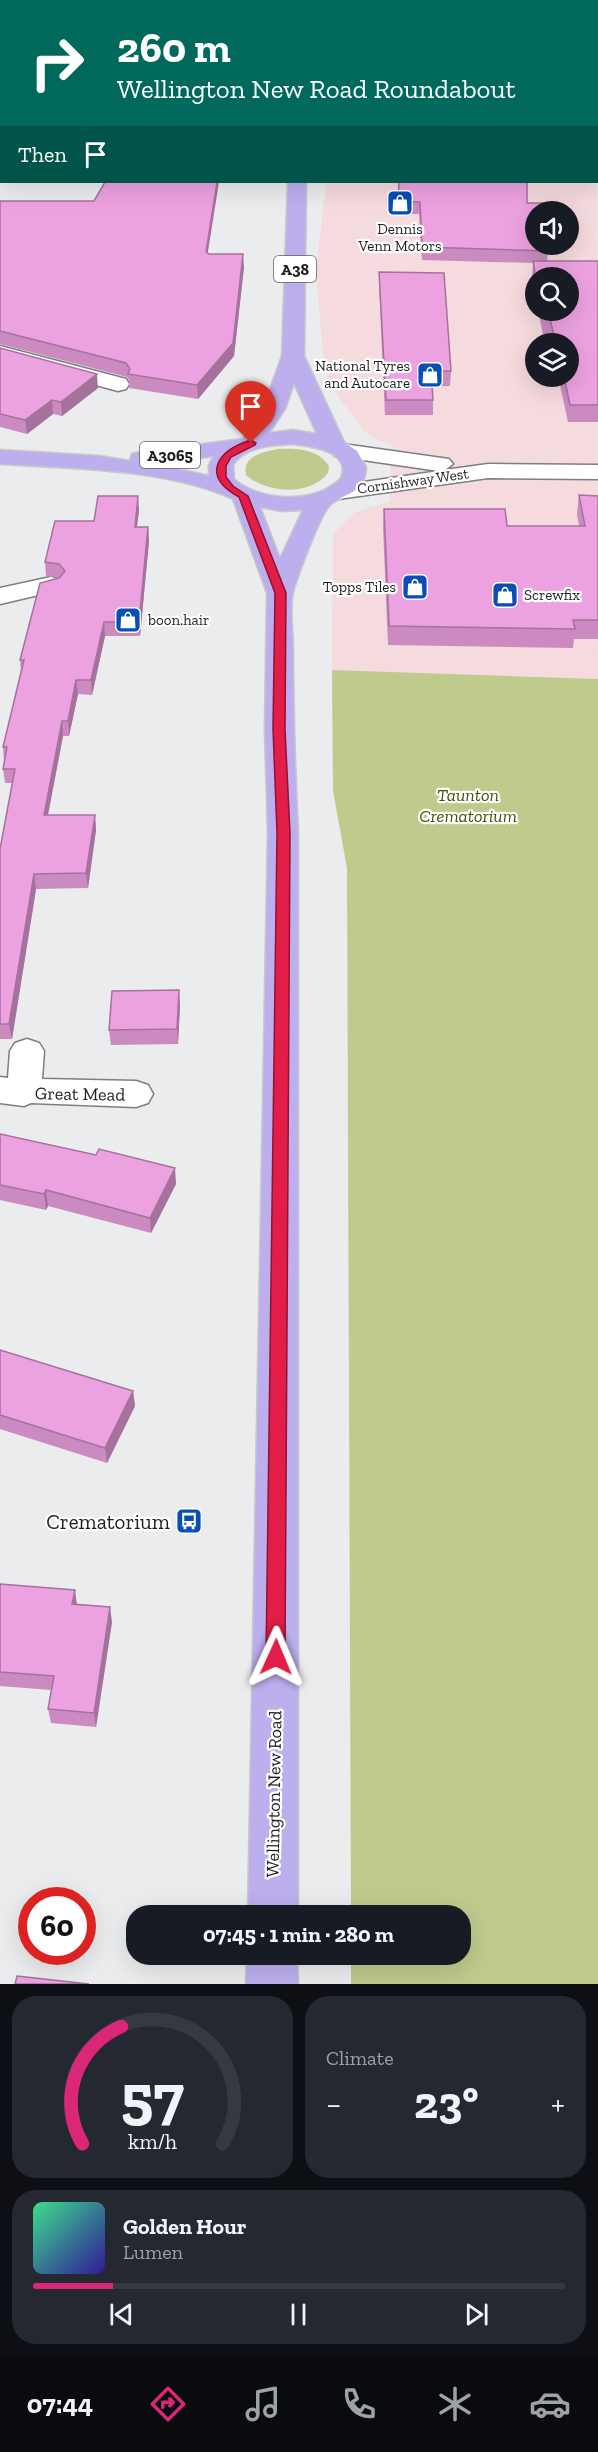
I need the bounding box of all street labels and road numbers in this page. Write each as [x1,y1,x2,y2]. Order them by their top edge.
road number: A38 [274,256,316,282]
road number: A3065 [140,442,200,468]
street label: Cornishway West [356,464,470,498]
street label: Great Mead [35,1082,126,1106]
street label: Wellington New Road [262,1710,286,1878]

